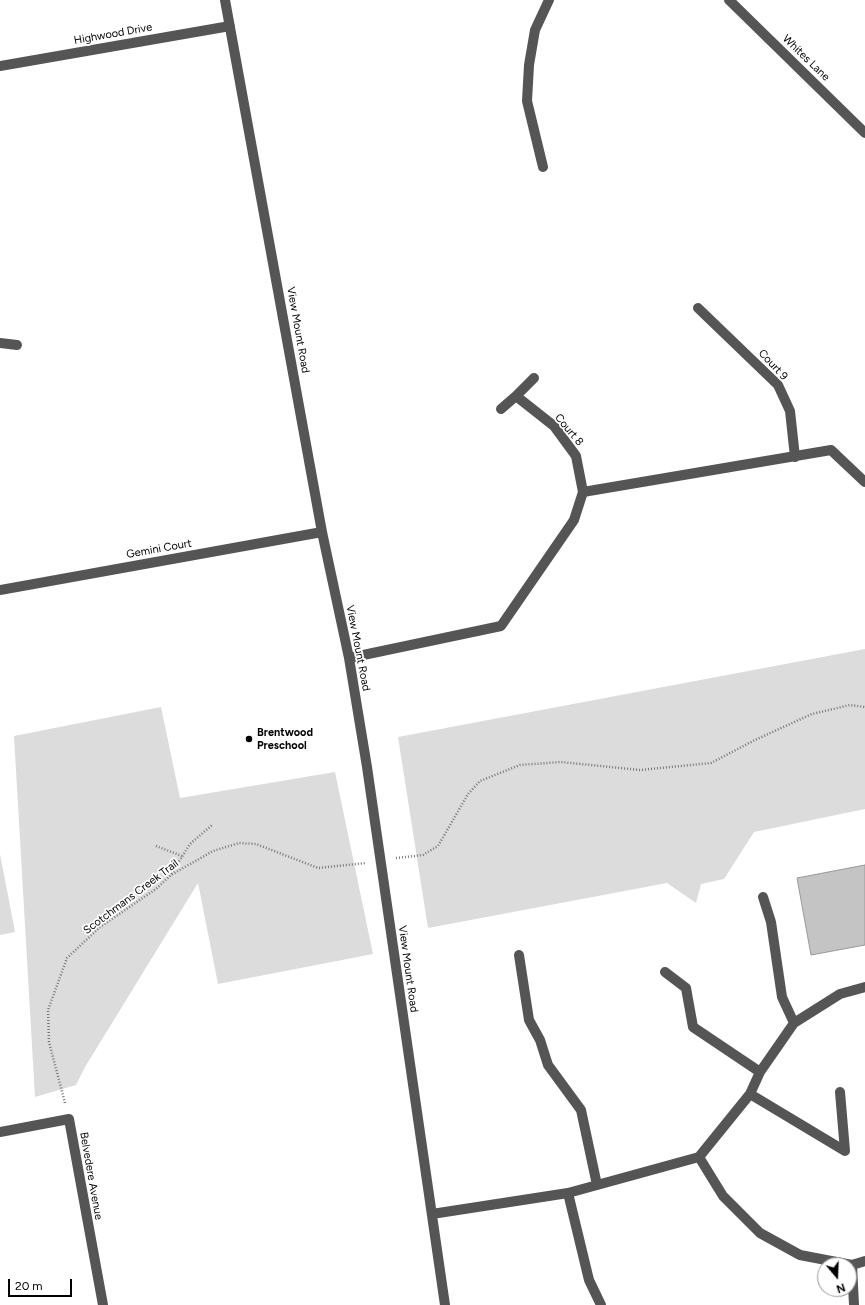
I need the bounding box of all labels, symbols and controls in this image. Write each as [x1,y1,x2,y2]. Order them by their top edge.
street label: Highwood Drive [73,21,153,47]
street label: Whites Lane [780,32,832,84]
street label: View Mount Road [284,286,312,374]
street label: Court 9 [755,347,791,383]
street label: Court 8 [552,411,586,449]
street label: Gemini Court [125,537,193,561]
street label: View Mount Road [343,604,373,692]
place label: Brentwood Preschool [257,726,313,752]
marker: Brentwood Preschool [244,734,254,744]
street label: Scotchmans Creek Trail [81,857,181,937]
street label: View Mount Road [395,925,421,1013]
street label: Belvedere Avenue [77,1131,105,1221]
north arrow [817,1257,857,1297]
scale bar [10,1271,74,1297]
text: 20 m [15,1279,43,1293]
text: N [835,1280,847,1295]

